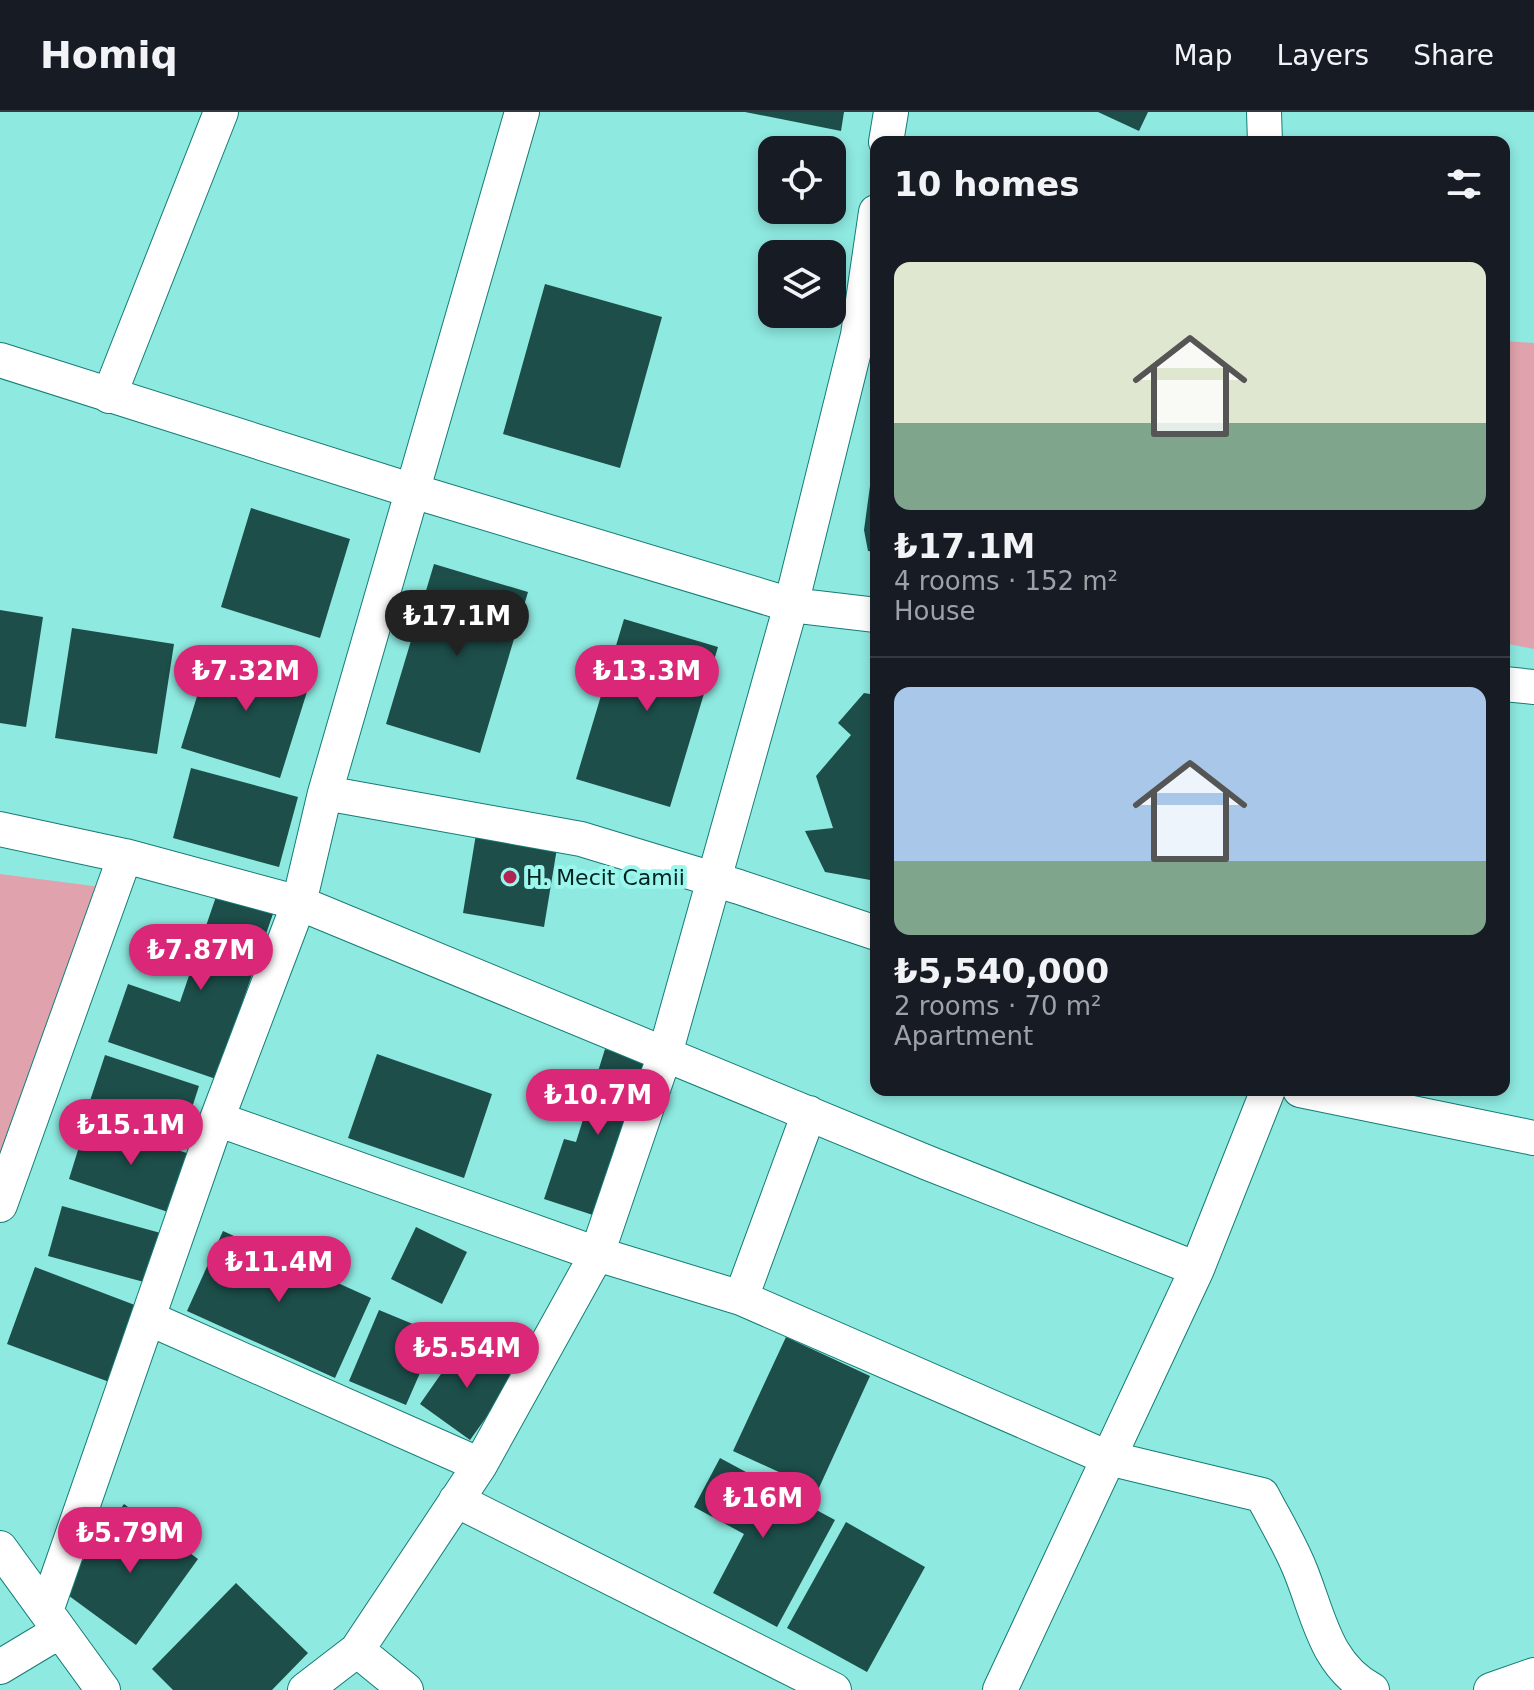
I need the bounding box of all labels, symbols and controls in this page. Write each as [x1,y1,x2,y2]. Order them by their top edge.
text: Homiq [40,33,178,77]
text: Map [1173,39,1233,72]
text: Layers [1277,39,1369,72]
text: Share [1413,39,1494,72]
map controls [758,136,846,328]
button: locate [758,136,846,224]
icon: filters [1442,162,1486,206]
text: 10 homes [894,164,1079,204]
button: layers [758,240,846,328]
icon: home [1118,314,1262,458]
text: ₺17.1M [894,526,1035,566]
text: 4 rooms · 152 m² [894,566,1118,596]
pin: ₺17.1M [392,590,522,658]
text: House [894,596,975,626]
text: ₺17.1M [403,601,511,631]
pin: ₺7.32M [181,645,311,713]
pin: ₺13.3M [582,645,712,713]
text: ₺7.32M [192,656,300,686]
text: ₺13.3M [593,656,701,686]
icon: home [1118,739,1262,883]
place label: H. Mecit Camii [526,865,685,890]
marker: H. Mecit Camii [501,868,519,886]
pin: ₺7.87M [136,924,266,992]
text: ₺7.87M [147,935,255,965]
text: ₺5,540,000 [894,951,1109,991]
text: 2 rooms · 70 m² [894,991,1102,1021]
text: Apartment [894,1021,1033,1051]
pin: ₺10.7M [533,1069,663,1137]
text: ₺10.7M [544,1080,652,1110]
pin: ₺15.1M [66,1099,196,1167]
text: ₺15.1M [77,1110,185,1140]
pin: ₺11.4M [214,1236,344,1304]
text: ₺11.4M [225,1247,333,1277]
pin: ₺5.54M [402,1322,532,1390]
text: ₺5.54M [413,1333,521,1363]
pin: ₺16M [716,1472,810,1540]
text: ₺16M [723,1483,803,1513]
pin: ₺5.79M [65,1507,195,1575]
text: ₺5.79M [76,1518,184,1548]

